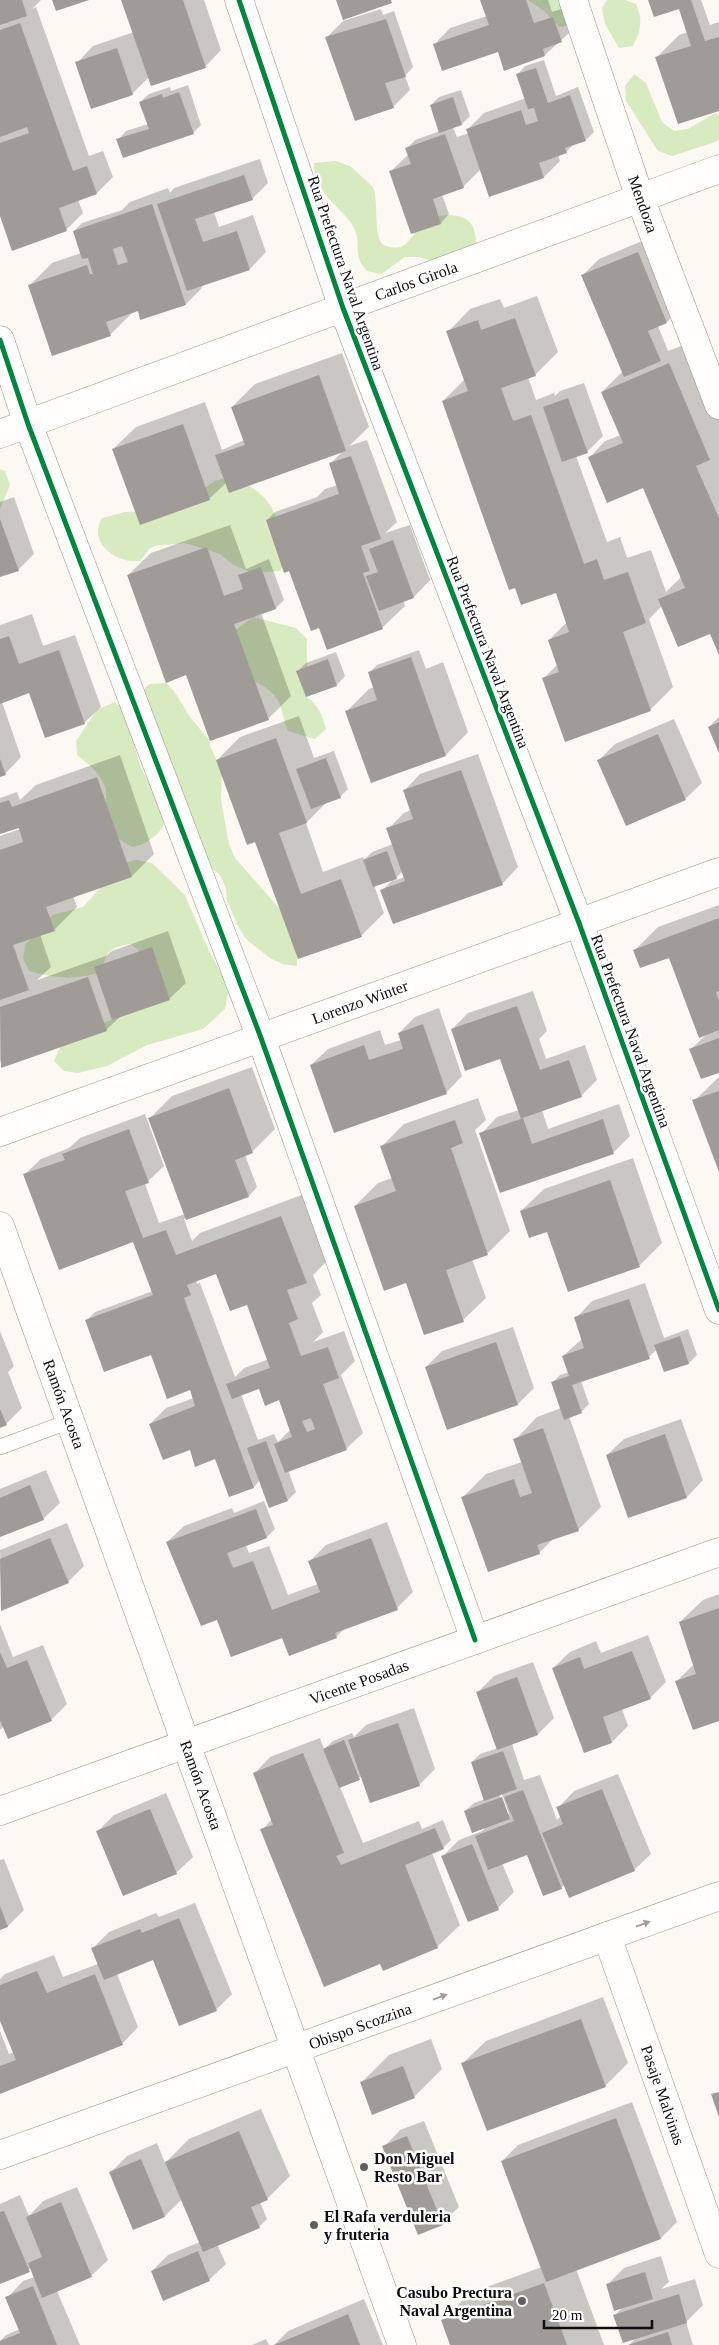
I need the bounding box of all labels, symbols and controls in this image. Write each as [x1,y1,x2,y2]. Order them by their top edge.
street label: Mendoza [625,173,661,235]
street label: Rua Prefectura Naval Argentina [304,174,387,373]
street label: Carlos Girola [372,258,460,304]
street label: Rua Prefectura Naval Argentina [442,553,533,751]
street label: Rua Prefectura Naval Argentina [587,932,674,1130]
street label: Lorenzo Winter [310,977,411,1027]
street label: Ramón Acosta [40,1357,88,1451]
street label: Vicente Posadas [307,1656,411,1708]
street label: Ramón Acosta [177,1738,225,1832]
one-way arrow [635,1920,650,1927]
one-way arrow [433,1993,448,2000]
street label: Obispo Scozzina [306,2000,414,2053]
street label: Pasaje Malvinas [637,2043,688,2147]
place label: Don Miguel Resto Bar [374,2150,455,2185]
marker: Don Miguel Resto Bar [358,2161,370,2173]
place label: El Rafa verduleria y fruteria [324,2208,451,2244]
marker: El Rafa verduleria y fruteria [308,2219,320,2231]
place label: Casubo Prectura Naval Argentina [396,2284,512,2320]
marker: Casubo Prectura Naval Argentina [516,2295,528,2307]
scale bar [544,2298,652,2330]
text: 20 m [552,2307,583,2323]

